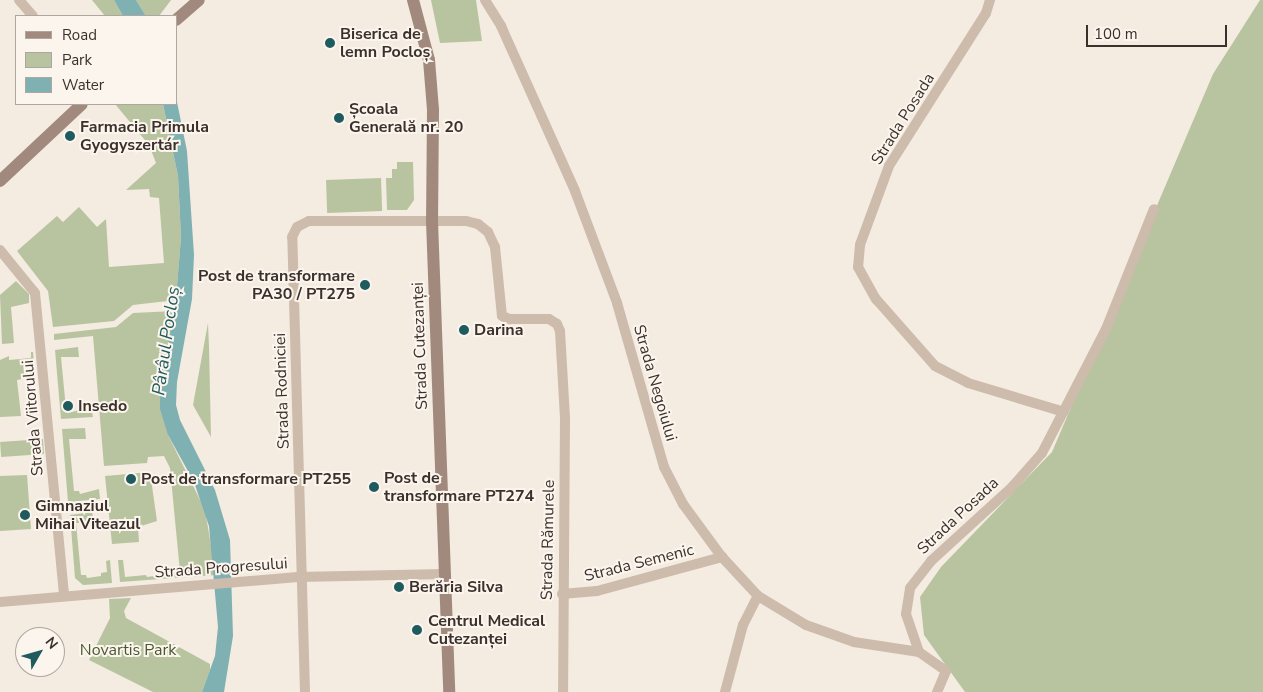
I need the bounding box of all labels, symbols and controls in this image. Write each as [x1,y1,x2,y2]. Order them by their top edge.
legend [15,15,178,105]
scale bar [1088,15,1229,47]
place label: Biserica de lemn Pocloș [340,24,430,62]
text: 100 m [1094,24,1138,44]
text: Road [62,25,97,45]
marker: Biserica de lemn Pocloș [324,37,336,49]
text: Park [62,50,92,70]
street label: Strada Posada [867,70,939,168]
text: Water [62,75,104,95]
place label: Școala Generală nr. 20 [349,99,463,137]
marker: Școala Generală nr. 20 [333,112,345,124]
place label: Farmacia Primula Gyogyszertár [80,117,209,155]
marker: Farmacia Primula Gyogyszertár [64,130,76,142]
place label: Post de transformare PA30 / PT275 [198,266,355,304]
marker: Post de transformare PA30 / PT275 [359,279,371,291]
street label: Strada Cutezanței [408,282,432,410]
water label: Pârâul Pocloș [148,285,184,397]
place label: Darina [474,320,523,340]
street label: Strada Negoiului [629,323,681,443]
marker: Darina [458,324,470,336]
street label: Strada Rodniciei [270,333,294,449]
street label: Strada Viitorului [18,359,48,477]
place label: Insedo [78,396,127,416]
marker: Insedo [62,400,74,412]
place label: Post de transformare PT274 [384,468,534,506]
place label: Post de transformare PT255 [141,469,351,489]
marker: Post de transformare PT255 [125,473,137,485]
street label: Strada Posada [913,473,1003,559]
street label: Strada Rămurele [537,480,559,600]
marker: Post de transformare PT274 [368,481,380,493]
place label: Gimnaziul Mihai Viteazul [35,496,140,534]
marker: Gimnaziul Mihai Viteazul [19,509,31,521]
street label: Strada Semenic [582,540,696,586]
street label: Strada Progresului [154,554,288,582]
place label: Berăria Silva [409,577,503,597]
marker: Berăria Silva [393,581,405,593]
place label: Centrul Medical Cutezanței [428,611,545,649]
marker: Centrul Medical Cutezanței [410,623,424,637]
north arrow [15,627,65,677]
text: N [41,633,62,653]
park label: Novartis Park [80,640,176,660]

